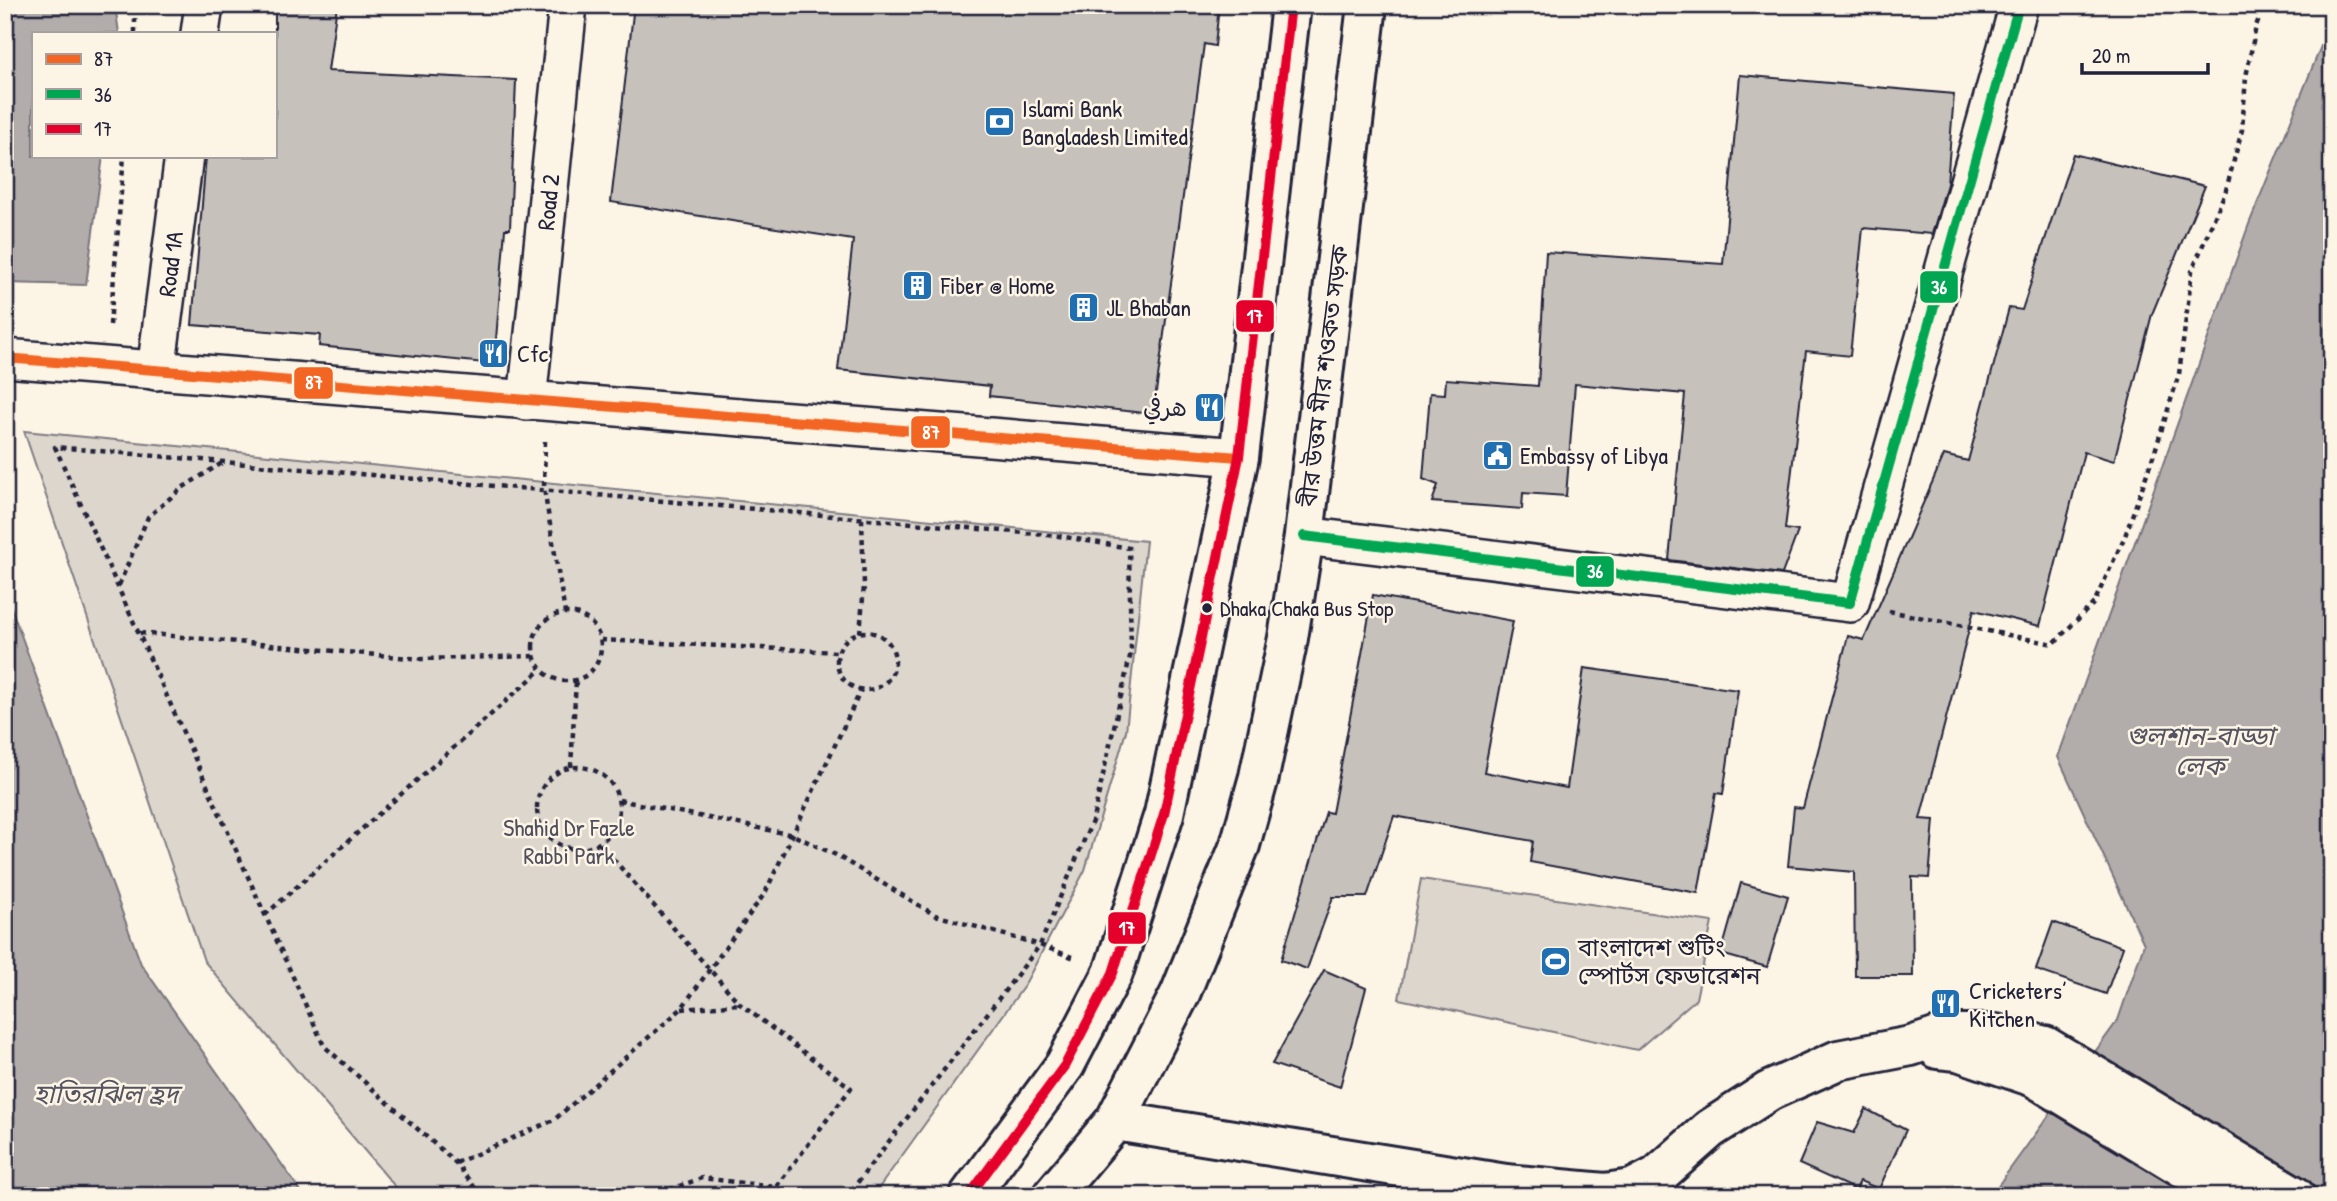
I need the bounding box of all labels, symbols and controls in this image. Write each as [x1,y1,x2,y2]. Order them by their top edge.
legend [32,32,276,158]
scale bar [2082,32,2208,76]
text: 20 m [2092,41,2130,70]
text: 87 [94,44,114,73]
text: 36 [94,80,112,109]
place label: Islami Bank Bangladesh Limited [1022,92,1188,152]
bank icon: Islami Bank Bangladesh Limited [982,105,1016,139]
text: 17 [94,114,112,143]
street label: Road 2 [529,172,566,232]
street label: Road 1A [150,229,190,298]
street label: বীর উত্তম মীর শওকত সড়ক [1291,243,1355,510]
building icon: Fiber @ Home [901,268,935,302]
place label: Fiber @ Home [940,269,1056,301]
line badge: 36 [1919,270,1959,304]
text: 36 [1931,274,1947,300]
building icon: JL Bhaban [1066,290,1100,324]
place label: JL Bhaban [1106,291,1191,323]
line badge: 17 [1235,299,1275,333]
text: 17 [1247,303,1263,329]
restaurant icon: Cfc [477,336,511,370]
place label: Cfc [517,337,549,369]
line badge: 87 [293,366,334,400]
text: 87 [305,369,323,395]
restaurant icon: هرفي [1193,390,1227,424]
place label: هرفي [1143,391,1187,425]
line badge: 87 [910,415,951,449]
text: 87 [922,419,940,445]
public building icon: Embassy of Libya [1480,438,1514,472]
place label: Embassy of Libya [1520,439,1668,471]
line badge: 36 [1575,555,1615,588]
text: 36 [1587,558,1603,584]
place label: Dhaka Chaka Bus Stop [1220,593,1394,623]
marker: Dhaka Chaka Bus Stop [1200,601,1214,615]
water label: গুলশান-বাড্ডা লেক [2126,718,2279,783]
park label: Shahid Dr Fazle Rabbi Park [503,811,635,871]
line badge: 17 [1107,911,1147,945]
text: 17 [1119,915,1135,941]
place label: বাংলাদেশ শুটিং স্পোর্টস ফেডারেশন [1577,931,1761,991]
sports icon: বাংলাদেশ শুটিং স্পোর্টস ফেডারেশন [1538,944,1572,978]
place label: Cricketers’ Kitchen [1969,974,2067,1034]
restaurant icon: Cricketers’ Kitchen [1929,987,1963,1021]
water label: হাতিরঝিল হ্রদ [34,1076,183,1111]

